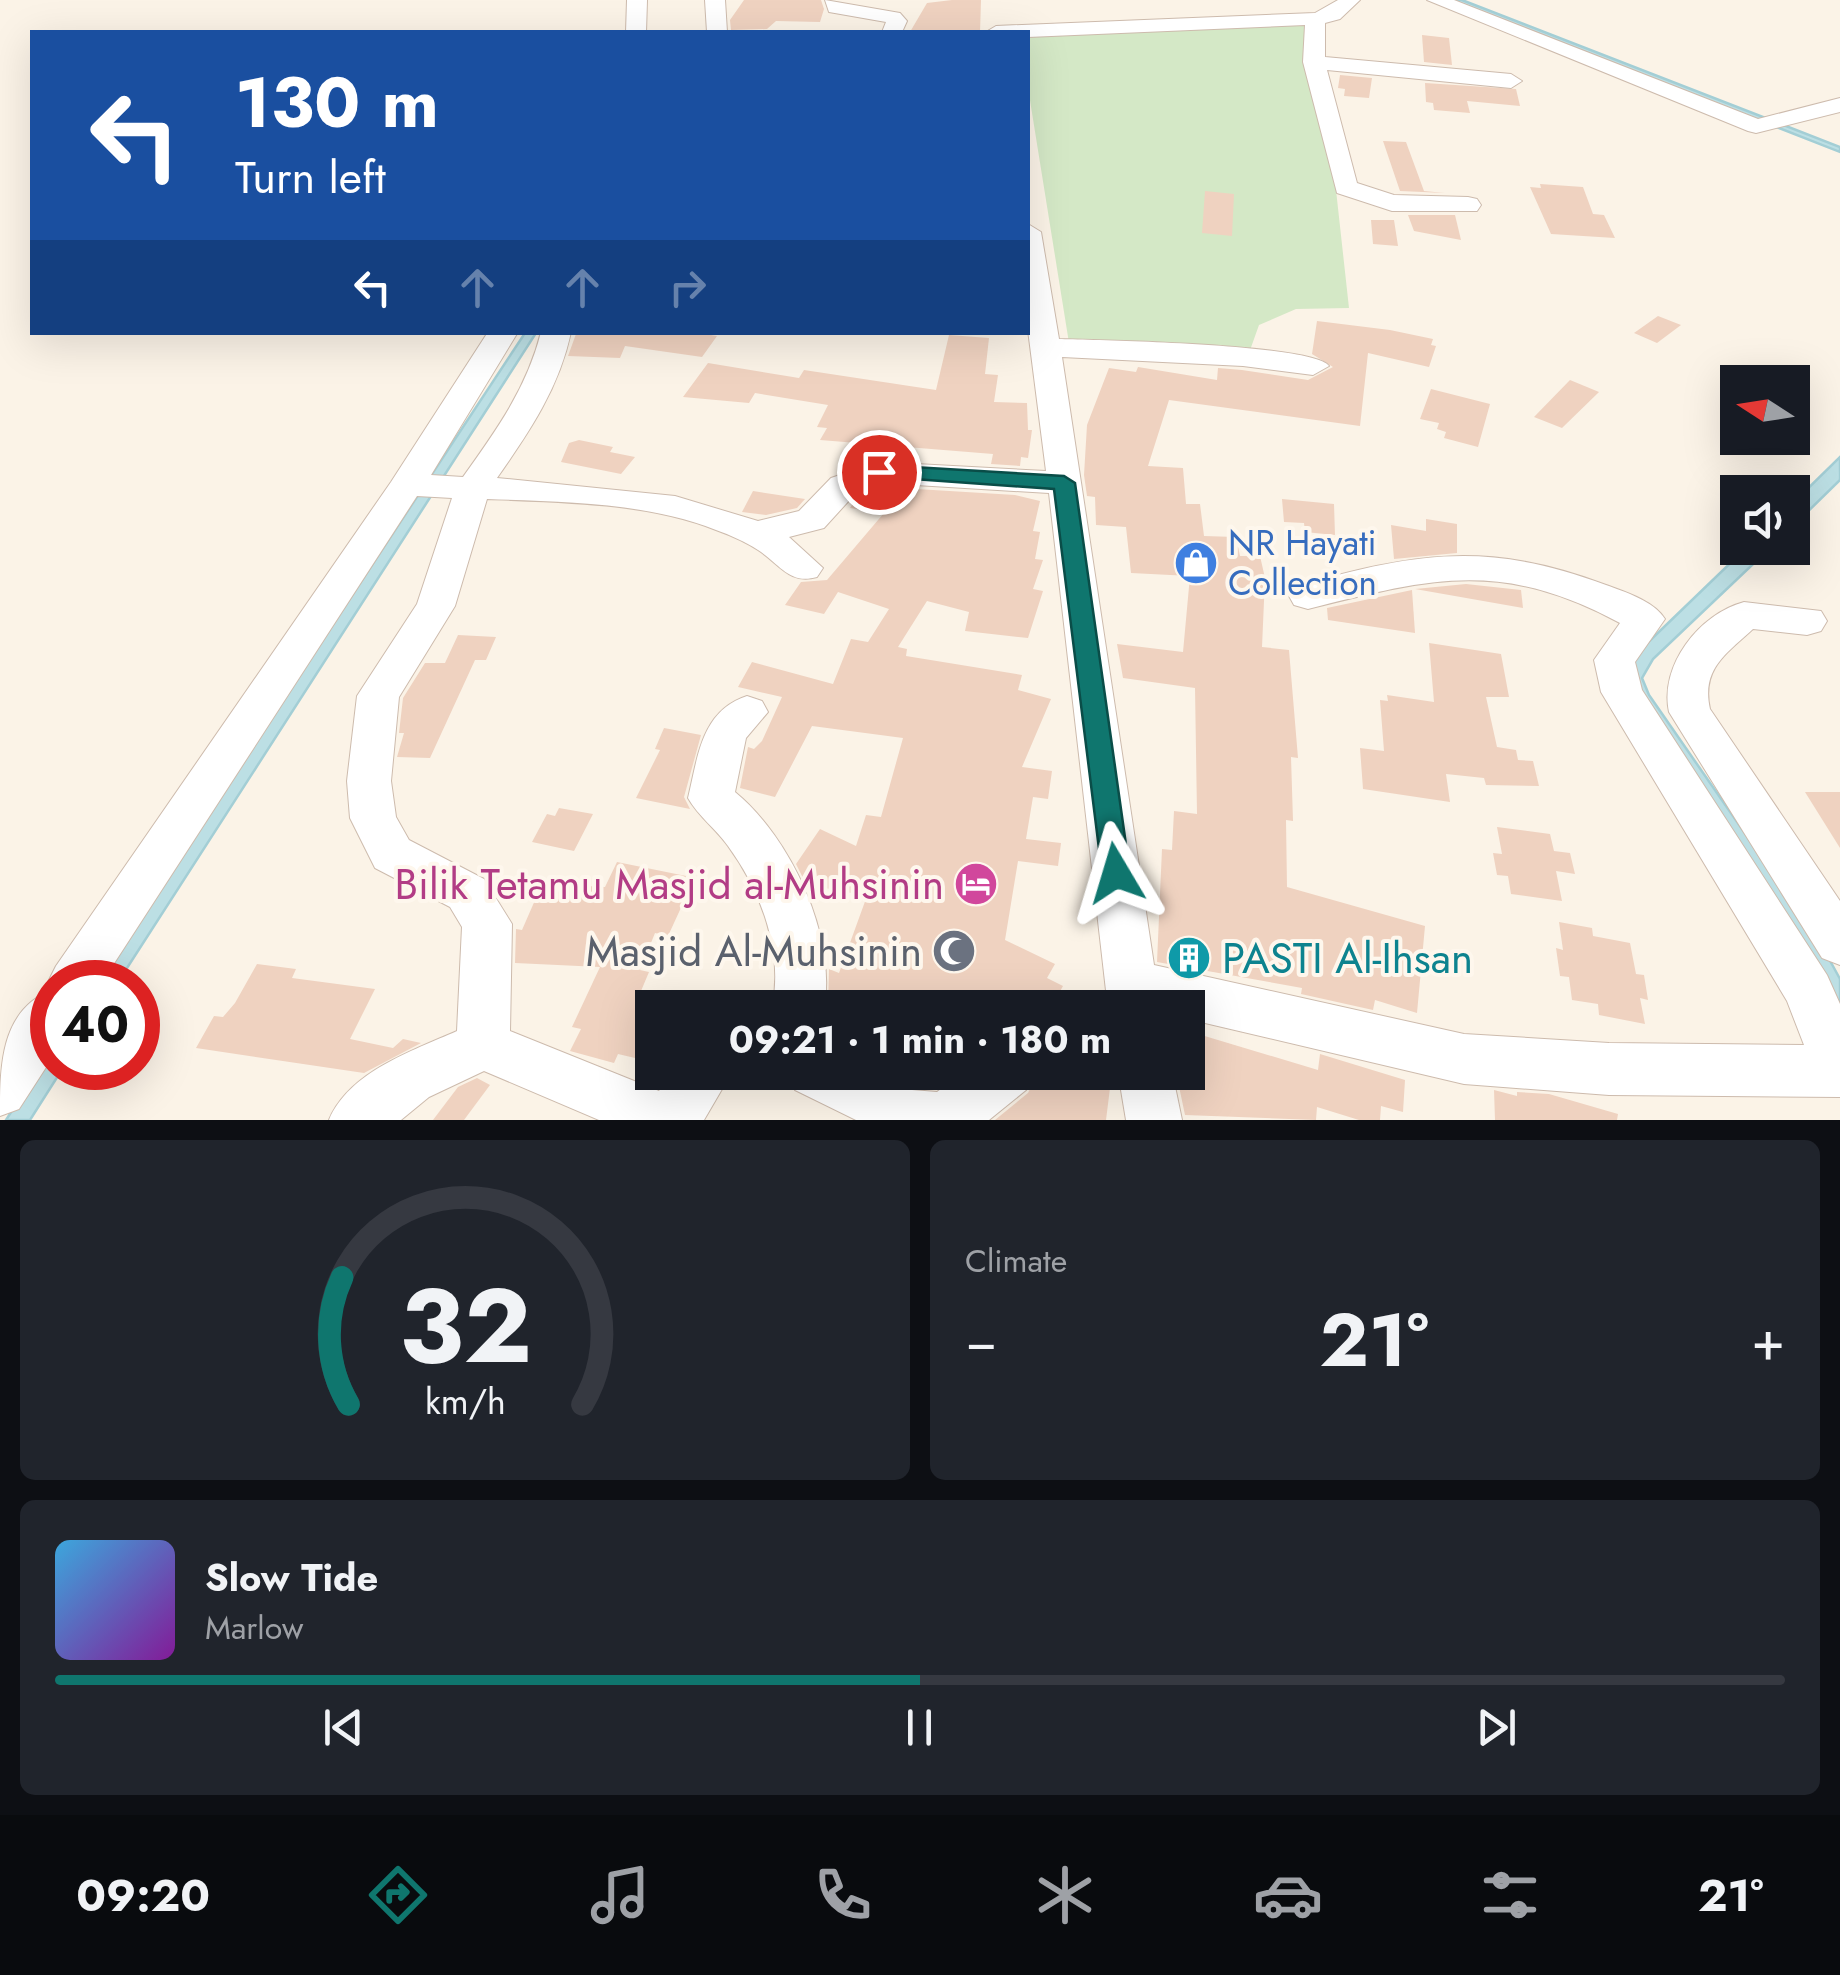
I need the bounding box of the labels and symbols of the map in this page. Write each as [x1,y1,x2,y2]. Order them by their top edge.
north arrow [1720,365,1810,455]
pin [837,430,922,515]
place label: NR Hayati Collection [1228,518,1377,608]
shop icon: NR Hayati Collection [1173,540,1219,586]
position arrow [1064,821,1168,925]
place label: Bilik Tetamu Masjid al-Muhsinin [395,854,944,915]
hotel icon: Bilik Tetamu Masjid al-Muhsinin [953,861,999,907]
place label: Masjid Al-Muhsinin [586,921,922,982]
mosque icon: Masjid Al-Muhsinin [931,928,977,974]
place label: PASTI Al-Ihsan [1222,928,1473,989]
building icon: PASTI Al-Ihsan [1166,935,1212,981]
speed limit sign: 40 [30,960,160,1090]

